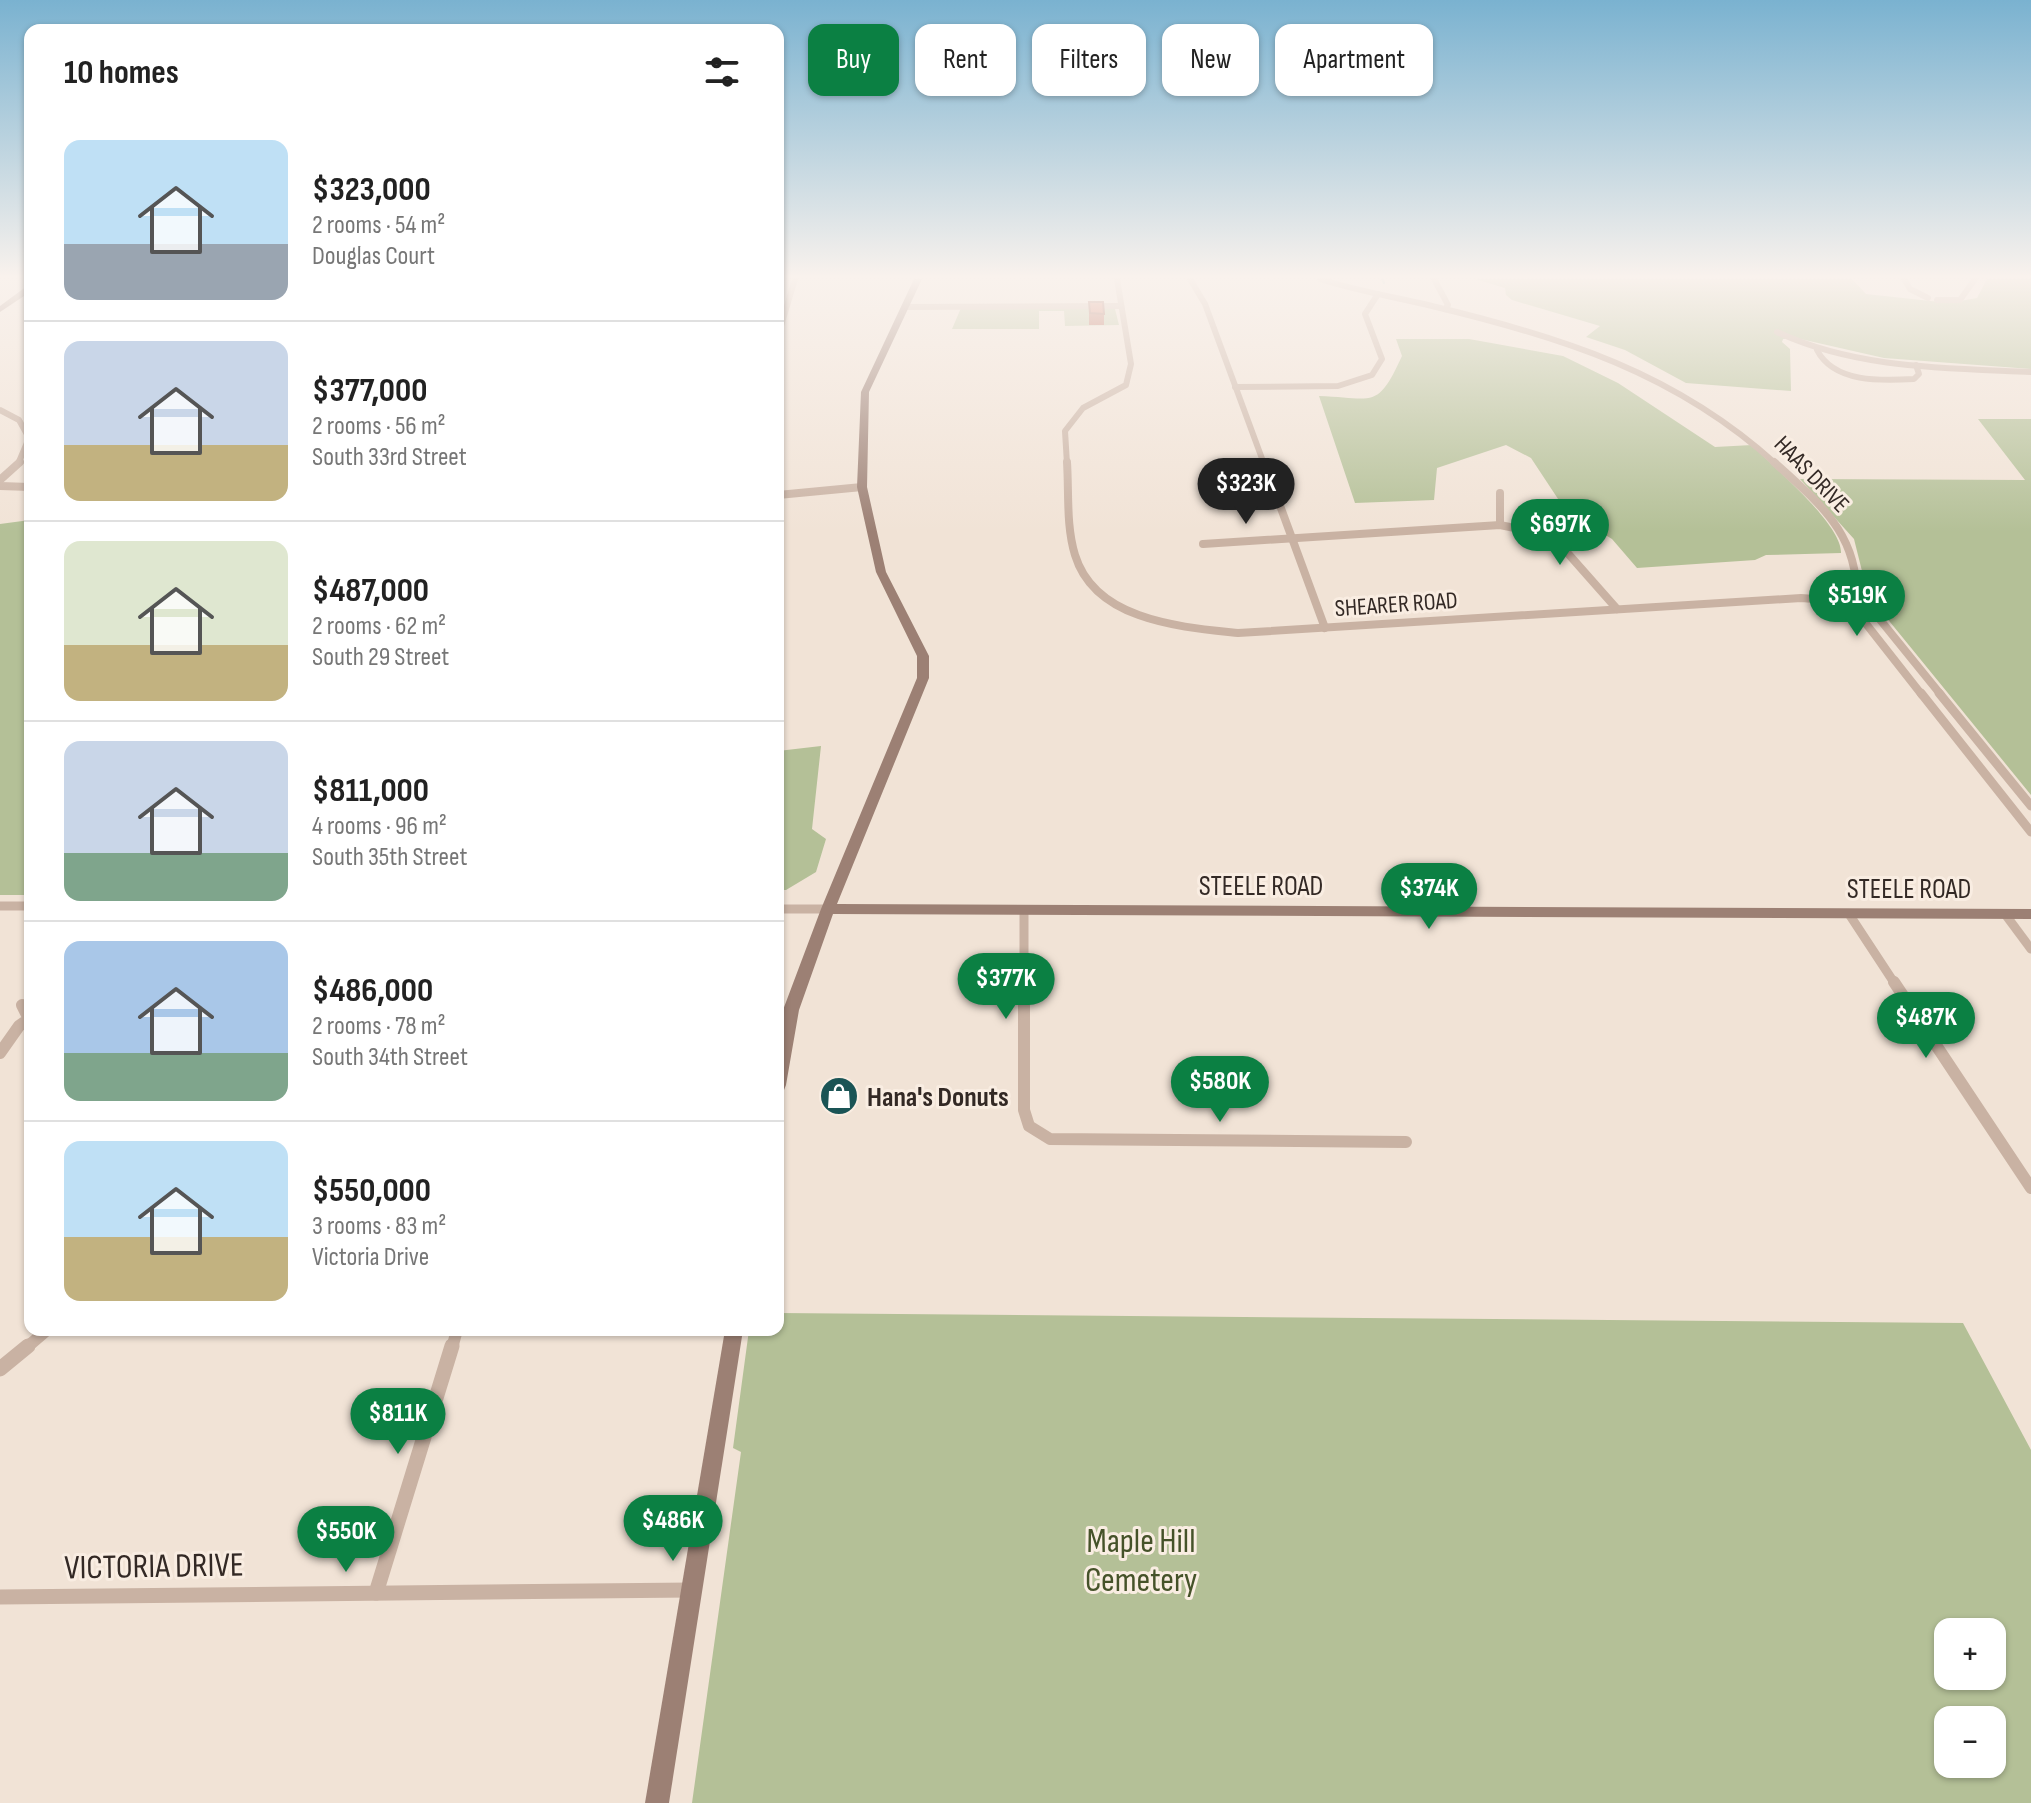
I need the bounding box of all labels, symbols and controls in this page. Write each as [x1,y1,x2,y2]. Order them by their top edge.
chip: Buy [808,24,899,96]
chip: Rent [915,24,1016,96]
chip: Filters [1032,24,1146,96]
chip: New [1162,24,1259,96]
chip: Apartment [1275,24,1433,96]
icon: filters [700,50,744,94]
text: 10 homes [64,52,179,93]
text: $323,000 [312,169,431,210]
icon: home [128,172,224,268]
text: 2 rooms · 54 m² [312,210,445,241]
text: Douglas Court [312,241,435,272]
text: $377,000 [312,370,427,411]
icon: home [128,373,224,469]
text: 2 rooms · 56 m² [312,411,446,442]
street label: HAAS DRIVE [1768,430,1855,519]
text: South 33rd Street [312,442,467,473]
pin: $323K [1190,458,1302,526]
text: $323K [1216,468,1276,499]
pin: $697K [1504,499,1616,567]
text: $697K [1529,509,1591,540]
text: $487,000 [312,570,429,611]
pin: $519K [1801,570,1913,638]
icon: home [128,573,224,669]
text: $519K [1827,580,1887,611]
street label: SHEARER ROAD [1334,586,1458,623]
text: 2 rooms · 62 m² [312,611,446,642]
text: South 29 Street [312,642,449,673]
text: $811,000 [312,770,429,811]
icon: home [128,773,224,869]
text: 4 rooms · 96 m² [312,811,447,842]
text: South 35th Street [312,842,467,873]
pin: $374K [1373,863,1485,931]
street label: STEELE ROAD [1199,870,1323,903]
text: $374K [1399,873,1459,904]
street label: STEELE ROAD [1847,873,1971,906]
pin: $377K [950,953,1062,1021]
text: $377K [976,963,1036,994]
text: $486,000 [312,970,433,1011]
icon: home [128,973,224,1069]
pin: $487K [1870,992,1982,1060]
text: $487K [1895,1002,1957,1033]
text: 2 rooms · 78 m² [312,1011,446,1042]
text: South 34th Street [312,1042,468,1073]
pin: $580K [1164,1056,1276,1124]
text: $580K [1189,1066,1251,1097]
shop icon: Hana's Donuts [818,1075,860,1117]
place label: Hana's Donuts [867,1081,1009,1114]
text: $550,000 [312,1170,431,1211]
icon: home [128,1173,224,1269]
text: 3 rooms · 83 m² [312,1211,446,1242]
text: Victoria Drive [312,1242,429,1273]
pin: $811K [342,1388,454,1456]
text: $811K [368,1398,428,1429]
pin: $486K [617,1495,729,1563]
text: $486K [642,1505,704,1536]
pin: $550K [290,1506,402,1574]
text: $550K [315,1516,377,1547]
park label: Maple Hill Cemetery [1085,1521,1197,1601]
street label: VICTORIA DRIVE [64,1544,244,1589]
map controls [1934,1618,2006,1778]
button: + [1934,1618,2006,1690]
button: − [1934,1706,2006,1778]

